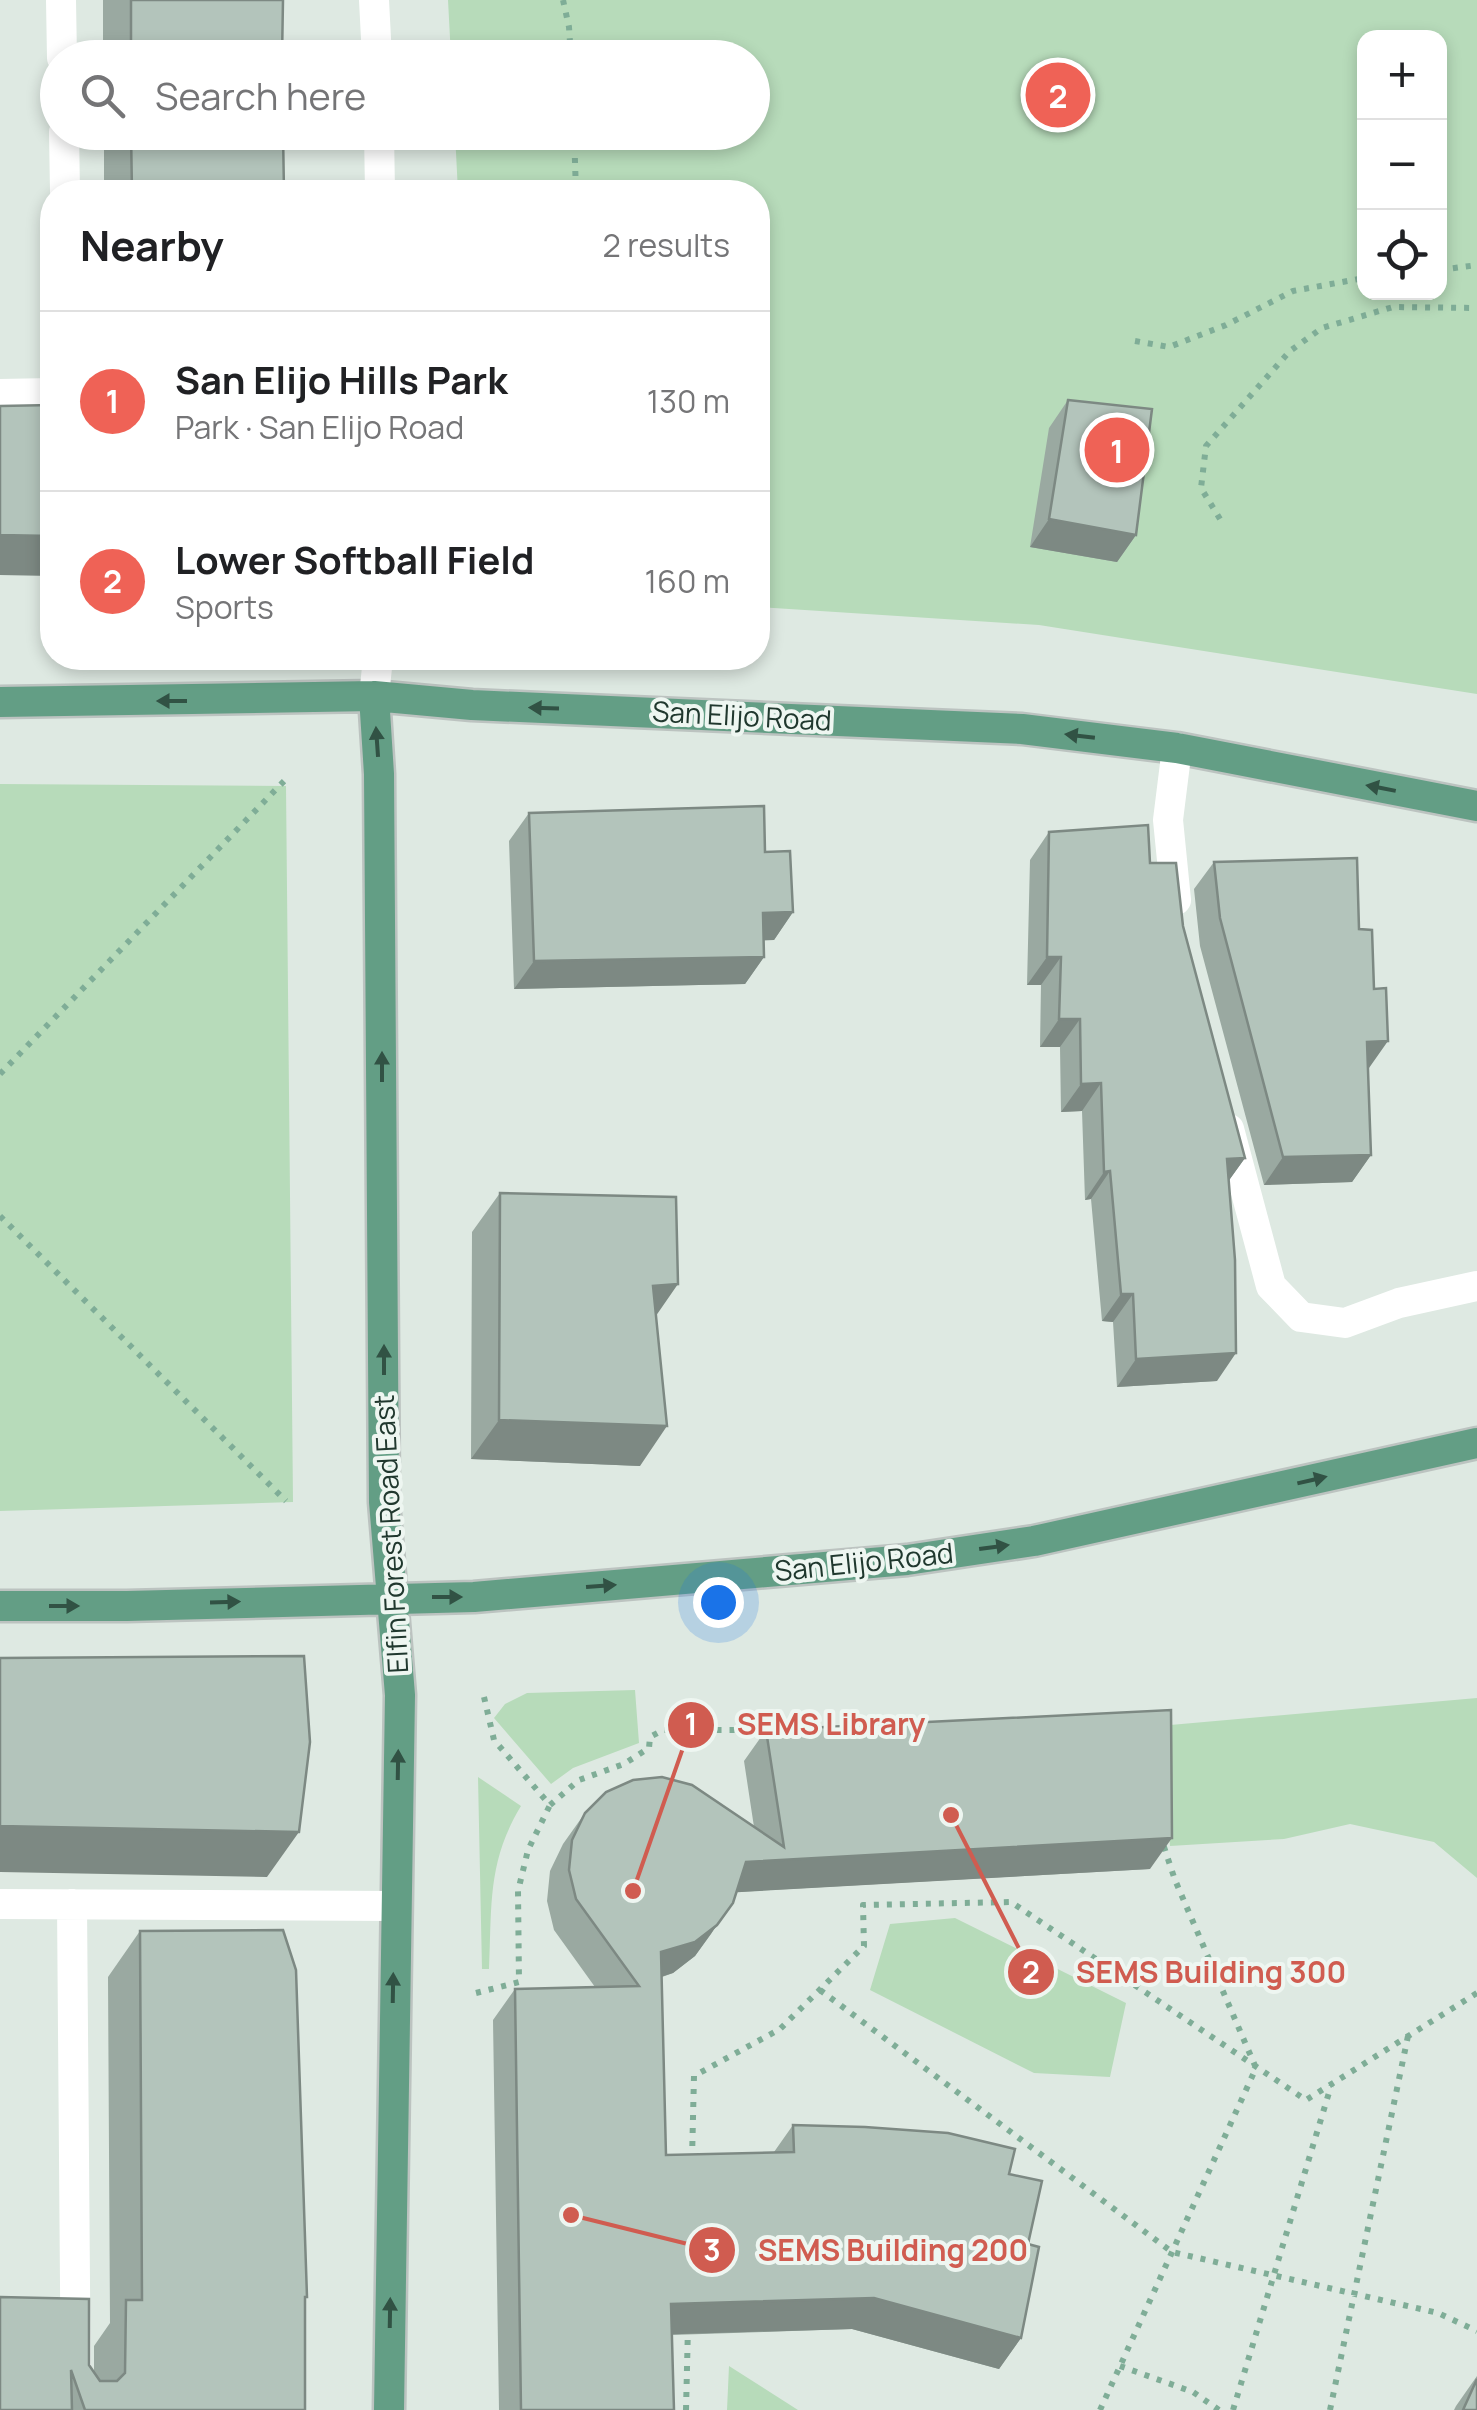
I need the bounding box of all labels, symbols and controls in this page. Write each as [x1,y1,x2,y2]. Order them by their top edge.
map controls [1357,30,1447,300]
button: + [1357,30,1447,120]
search box [40,40,770,150]
pin: 2 [1026,58,1090,132]
icon: search [75,68,130,123]
text: Search here [155,69,366,121]
button: − [1357,120,1447,210]
button: locate [1357,210,1447,300]
text: Nearby [80,216,224,274]
text: 2 results [603,223,730,267]
text: San Elijo Hills Park [175,353,508,405]
text: 1 [105,379,120,423]
text: 130 m [647,379,730,423]
text: Park · San Elijo Road [175,405,464,449]
pin: 1 [1084,412,1150,488]
text: Lower Softball Field [175,533,534,585]
text: 2 [103,559,122,603]
text: 160 m [645,559,730,603]
text: Sports [175,585,274,629]
street label: San Elijo Road [651,691,833,739]
one-way arrow [155,693,187,709]
one-way arrow [528,699,560,715]
one-way arrow [369,725,385,757]
one-way arrow [1064,728,1095,744]
one-way arrow [1365,780,1396,795]
one-way arrow [373,1050,389,1082]
one-way arrow [376,1343,392,1375]
street label: Elfin Forest Road East [364,1394,416,1674]
one-way arrow [1297,1471,1328,1487]
street label: San Elijo Road [773,1533,955,1589]
one-way arrow [979,1539,1011,1555]
your location [693,1577,744,1628]
one-way arrow [586,1578,618,1594]
one-way arrow [431,1589,463,1605]
one-way arrow [209,1594,241,1610]
one-way arrow [48,1598,80,1614]
callout: SEMS Library [666,1695,945,1755]
text: 1 [684,1703,698,1744]
text: SEMS Library [737,1703,926,1744]
one-way arrow [390,1749,406,1781]
callout: SEMS Building 300 [1006,1942,1366,2002]
text: 2 [1022,1951,1040,1992]
text: SEMS Building 300 [1076,1951,1346,1992]
one-way arrow [386,1971,402,2003]
callout: SEMS Building 200 [687,2220,1048,2280]
text: 3 [703,2229,721,2270]
text: SEMS Building 200 [758,2229,1028,2270]
one-way arrow [382,2296,398,2328]

